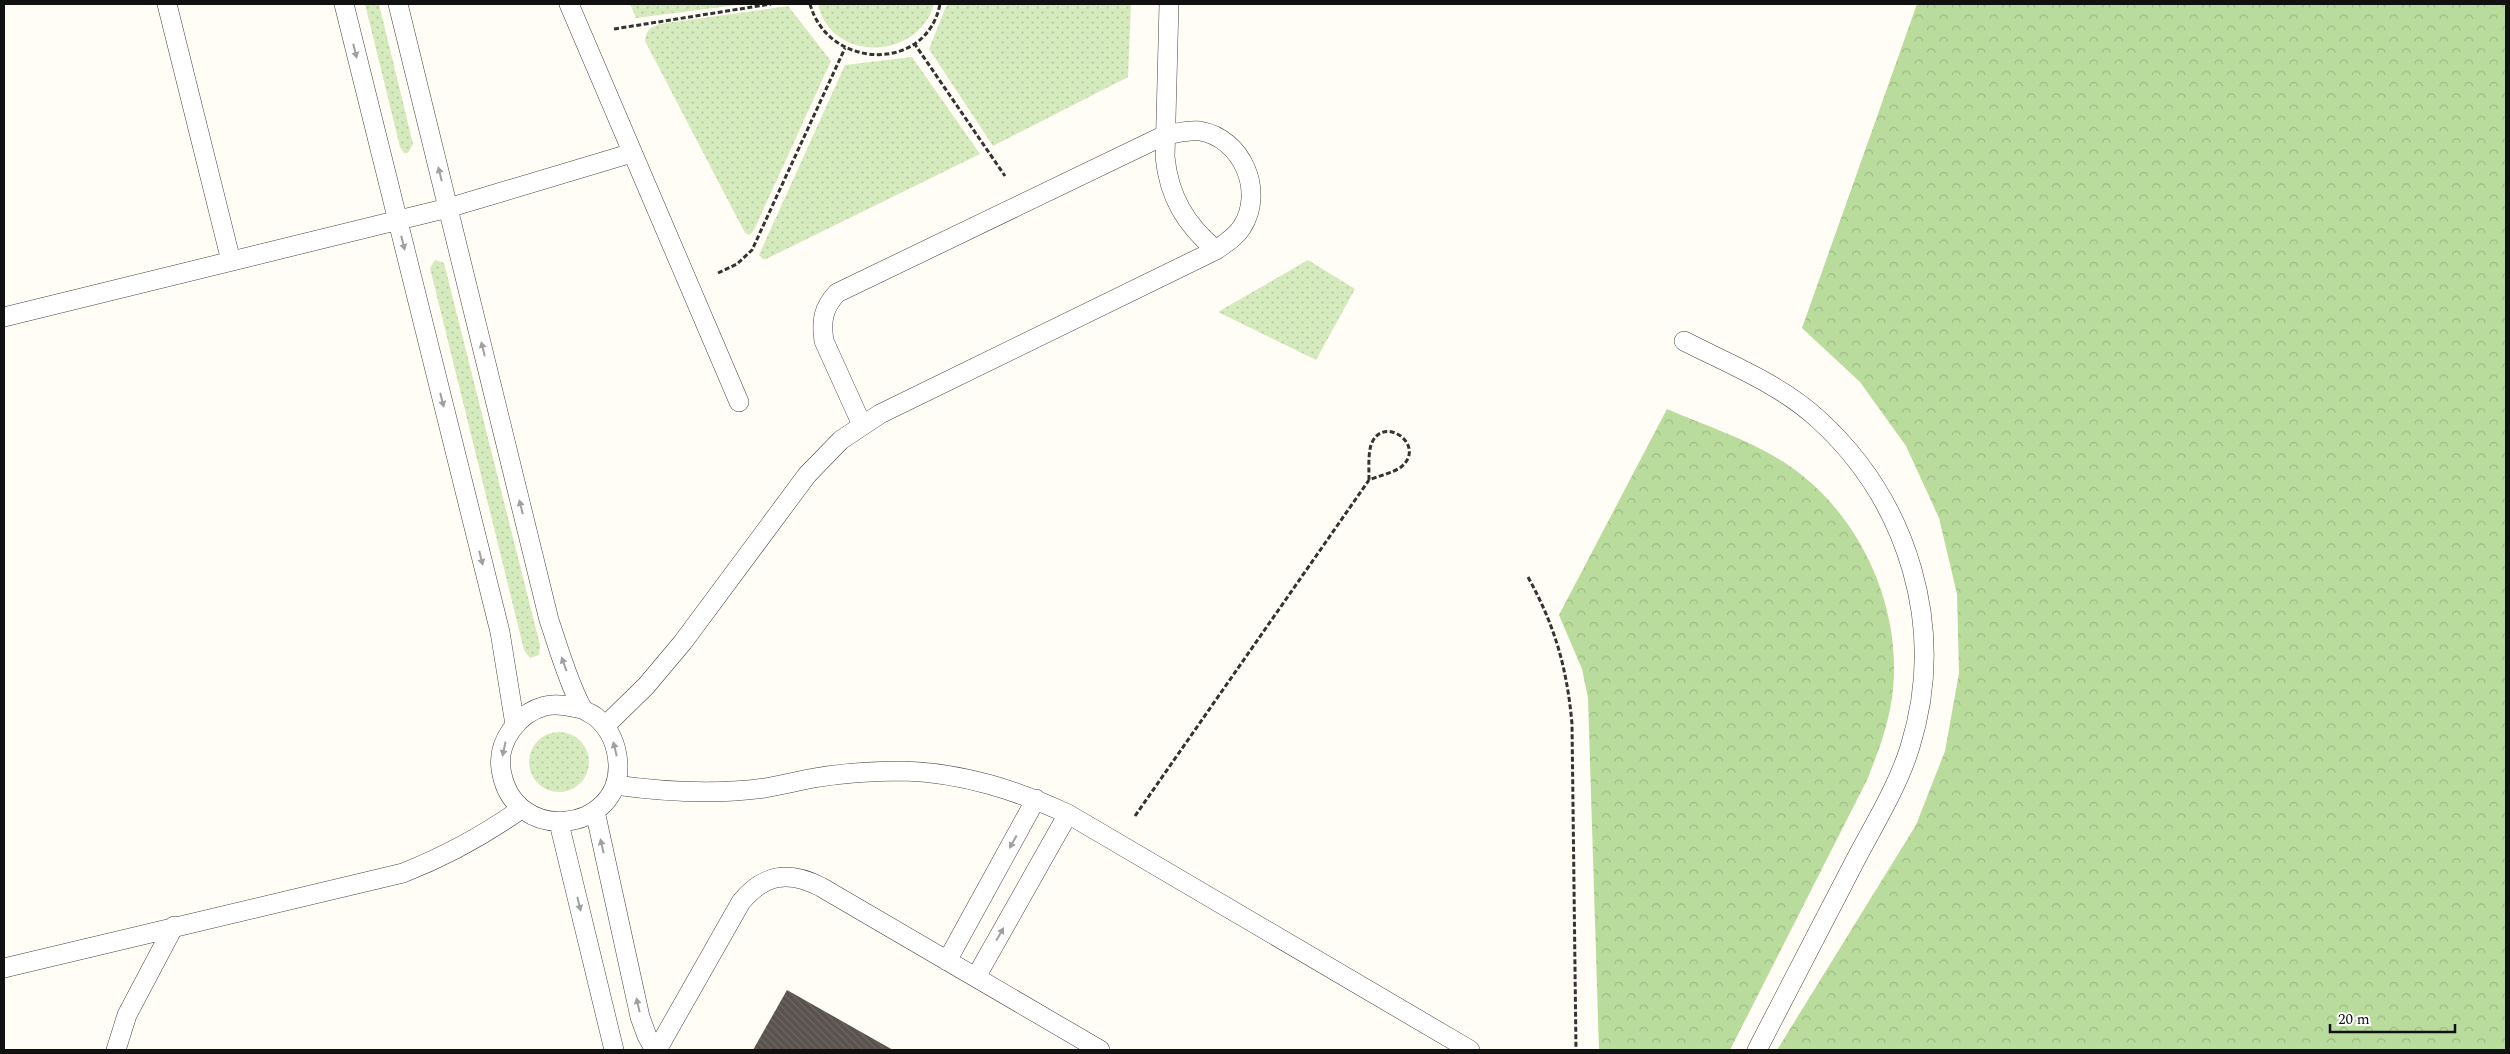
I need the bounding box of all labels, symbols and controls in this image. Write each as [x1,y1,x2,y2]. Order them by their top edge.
one-way arrow [352,44,360,59]
one-way arrow [436,167,444,182]
one-way arrow [399,235,407,250]
one-way arrow [479,342,487,357]
one-way arrow [438,393,446,408]
one-way arrow [517,499,525,514]
one-way arrow [477,551,485,566]
one-way arrow [560,656,568,671]
one-way arrow [611,741,619,756]
one-way arrow [499,742,507,758]
one-way arrow [1008,835,1017,849]
one-way arrow [598,839,606,854]
one-way arrow [575,897,583,912]
one-way arrow [996,927,1004,942]
one-way arrow [634,998,642,1013]
scale bar [2330,1002,2455,1034]
text: 20 m [2338,1008,2370,1031]

